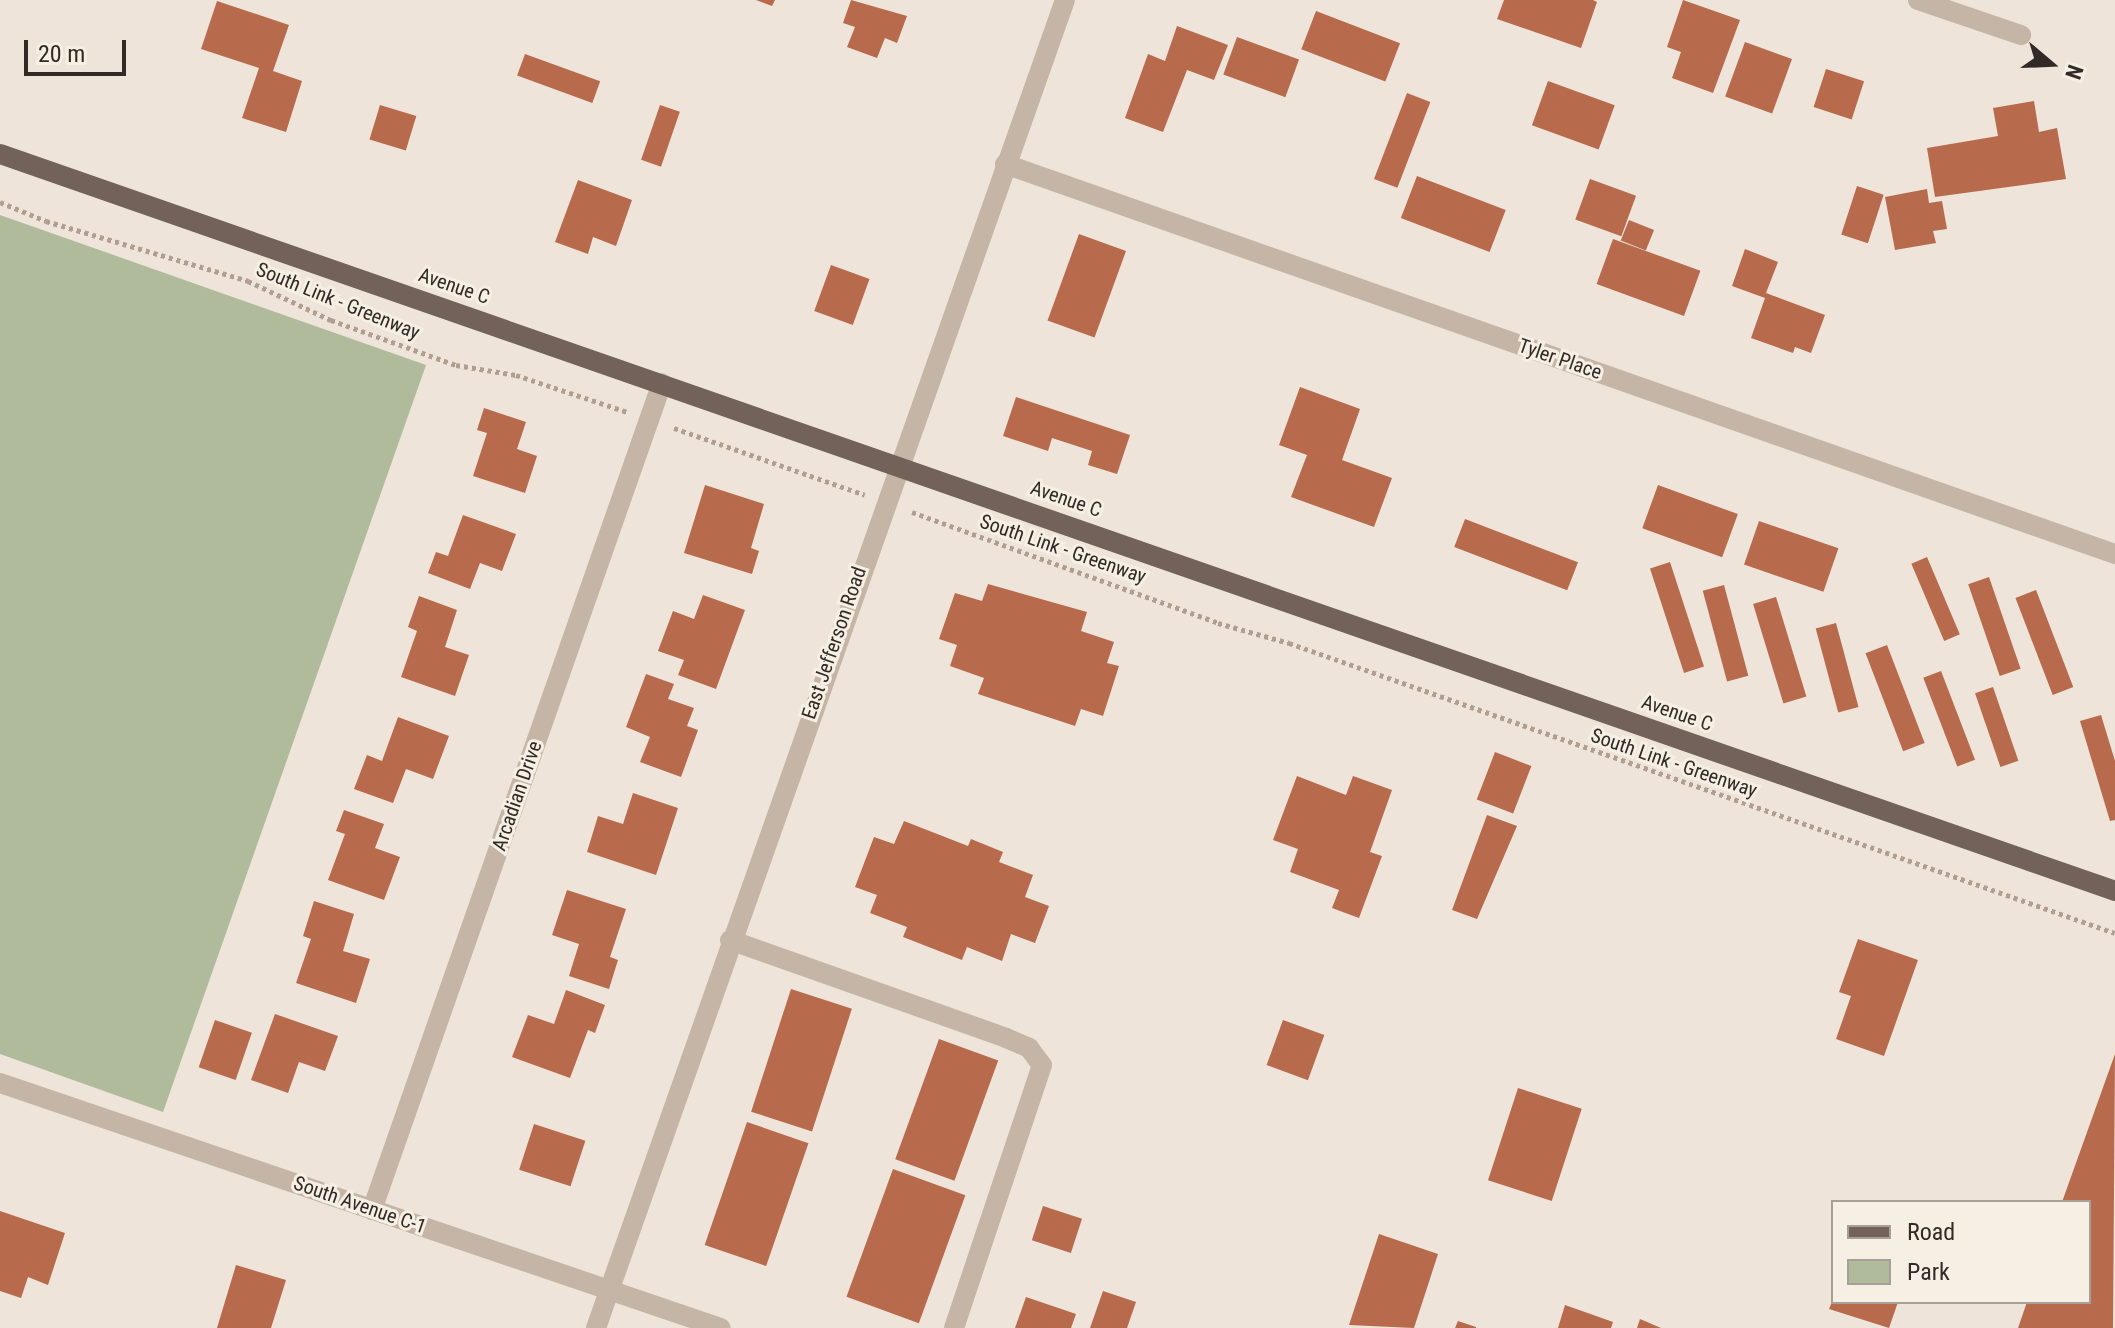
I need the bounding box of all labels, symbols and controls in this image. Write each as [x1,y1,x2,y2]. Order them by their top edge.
scale bar [28,24,130,74]
north arrow [2011,24,2091,104]
text: 20 m [38,40,85,68]
text: N [2060,62,2088,82]
street label: South Link - Greenway [253,257,423,345]
street label: Avenue C [415,263,493,309]
street label: Tyler Place [1515,334,1605,384]
street label: Avenue C [1027,476,1105,522]
street label: South Link - Greenway [977,509,1149,589]
street label: East Jefferson Road [797,564,871,722]
street label: Avenue C [1638,690,1716,736]
street label: South Link - Greenway [1588,723,1760,803]
street label: Arcadian Drive [487,738,547,854]
street label: South Avenue C-1 [291,1171,429,1239]
legend [1831,1200,2091,1304]
text: Road [1907,1218,1955,1246]
text: Park [1907,1258,1950,1286]

